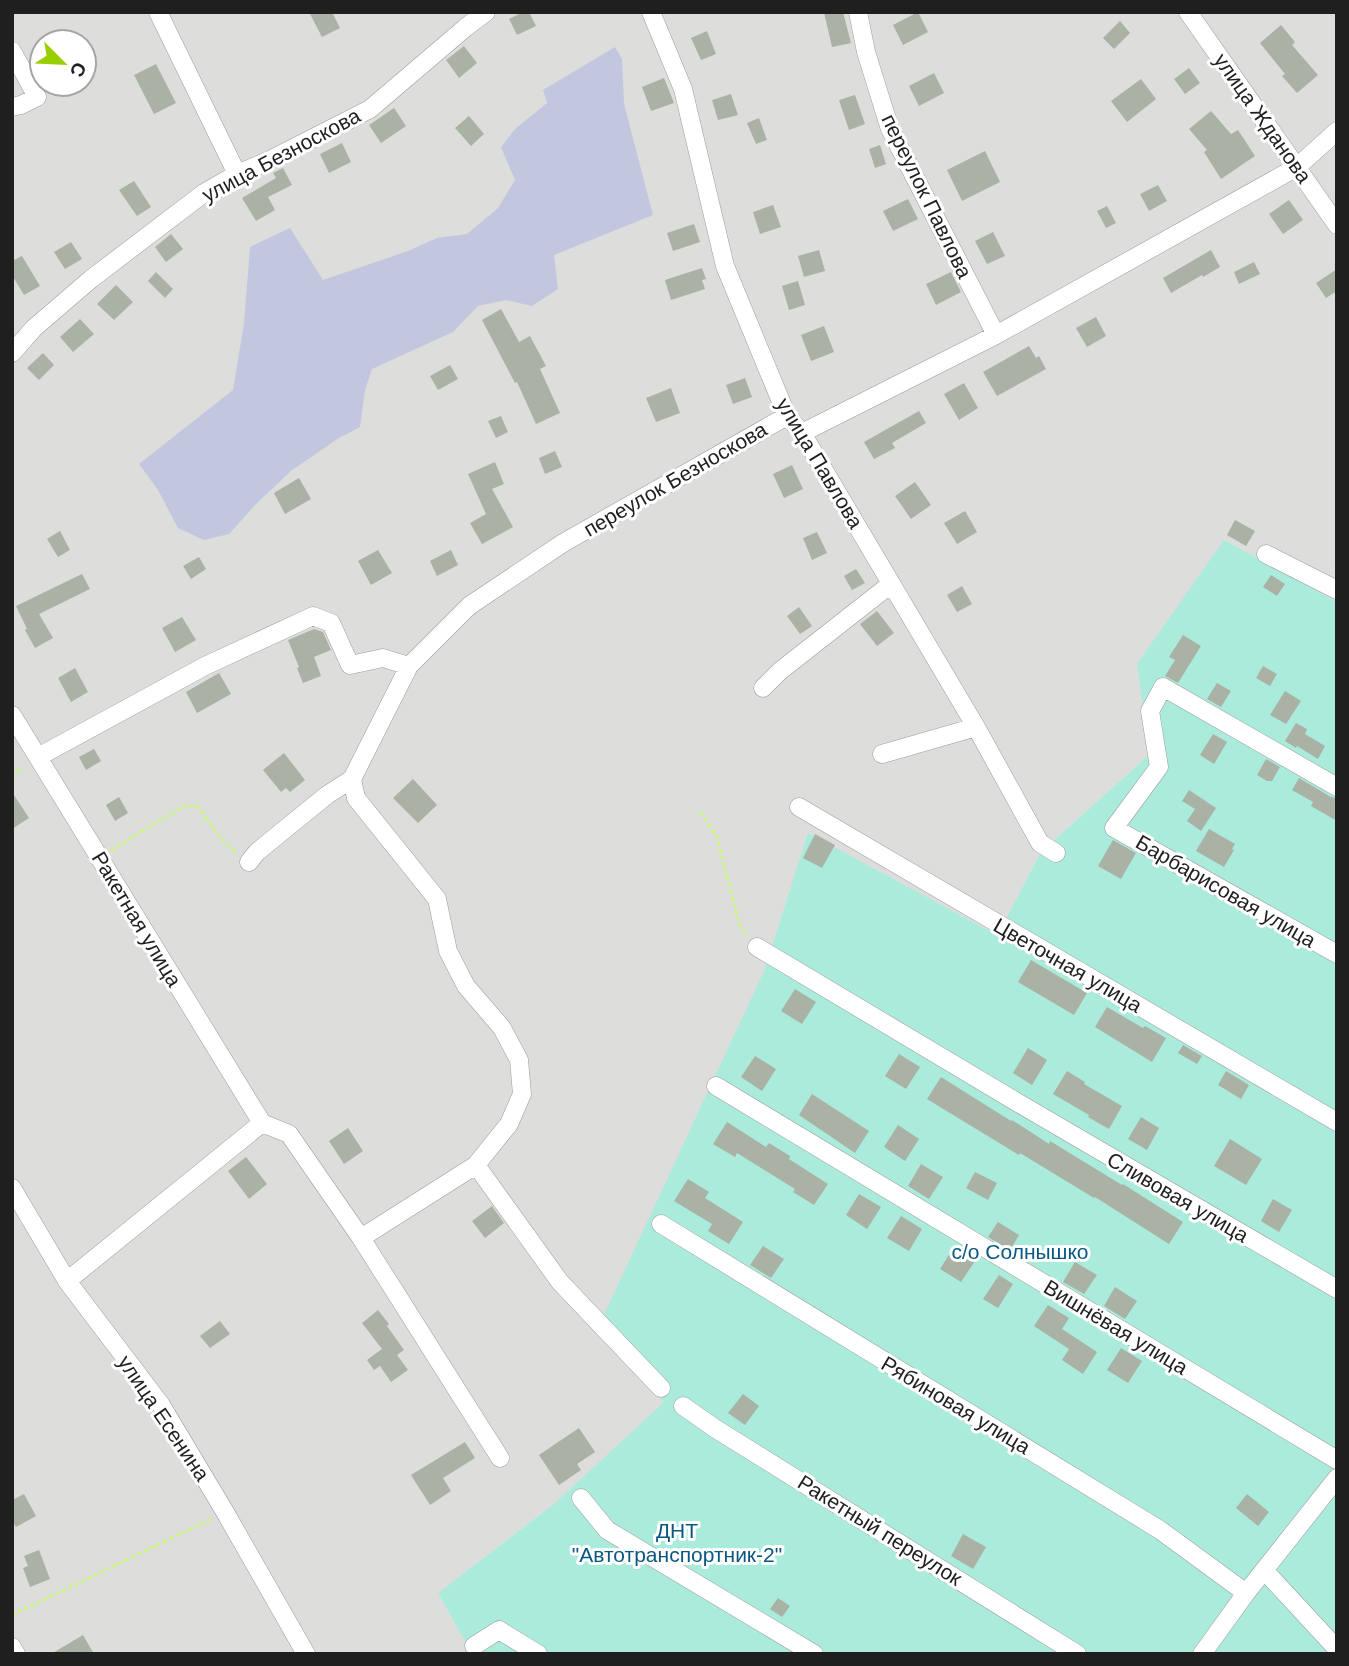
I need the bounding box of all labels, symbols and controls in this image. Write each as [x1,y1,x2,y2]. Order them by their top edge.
north arrow [28,28,98,98]
street label: улица Жданова [1210,49,1316,187]
text: С [66,59,90,80]
street label: улица Безноскова [198,103,364,206]
street label: переулок Павлова [877,110,977,282]
street label: улица Павлова [772,394,868,533]
street label: переулок Безноскова [579,417,771,541]
street label: Барбарисовая улица [1132,830,1320,952]
street label: Ракетная улица [88,847,186,991]
street label: Цветочная улица [990,913,1146,1017]
street label: Сливовая улица [1103,1147,1253,1247]
park label: с/о Солнышко [951,1240,1089,1263]
street label: Вишнёвая улица [1040,1275,1192,1379]
street label: улица Есенина [114,1351,215,1485]
street label: Рябиновая улица [878,1352,1035,1459]
street label: Ракетный переулок [794,1470,967,1590]
park label: ДНТ "Автотранспортник-2" [572,1519,782,1566]

